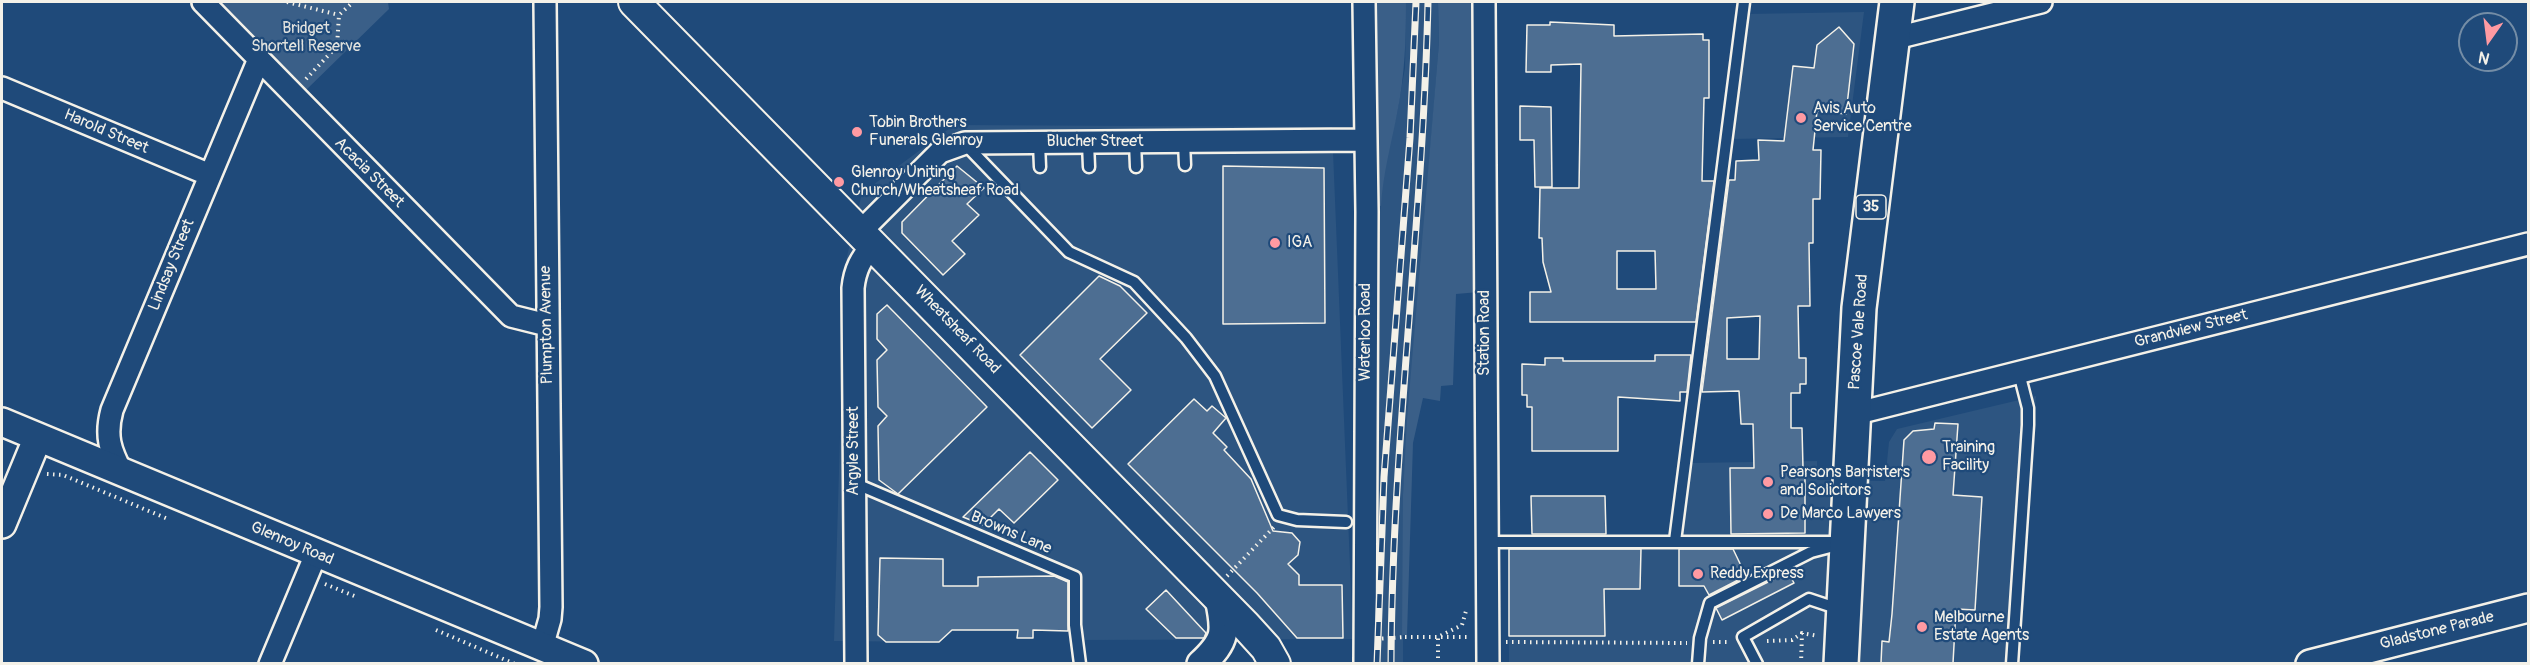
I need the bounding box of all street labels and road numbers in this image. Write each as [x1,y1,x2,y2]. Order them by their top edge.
street label: Harold Street [61,106,151,158]
street label: Blucher Street [1046,132,1144,152]
street label: Acacia Street [330,134,408,212]
road number: 35 [1856,195,1886,219]
street label: Lindsay Street [145,216,199,314]
street label: Plumpton Avenue [536,266,558,384]
street label: Pascoe Vale Road [1845,273,1873,391]
street label: Wheatsheaf Road [910,282,1004,378]
street label: Waterloo Road [1356,283,1376,381]
street label: Station Road [1475,290,1495,376]
street label: Grandview Street [2133,306,2249,352]
street label: Argyle Street [844,406,864,496]
street label: Browns Lane [968,507,1054,559]
street label: Glenroy Road [248,518,336,570]
street label: Gladstone Parade [2378,608,2496,654]

